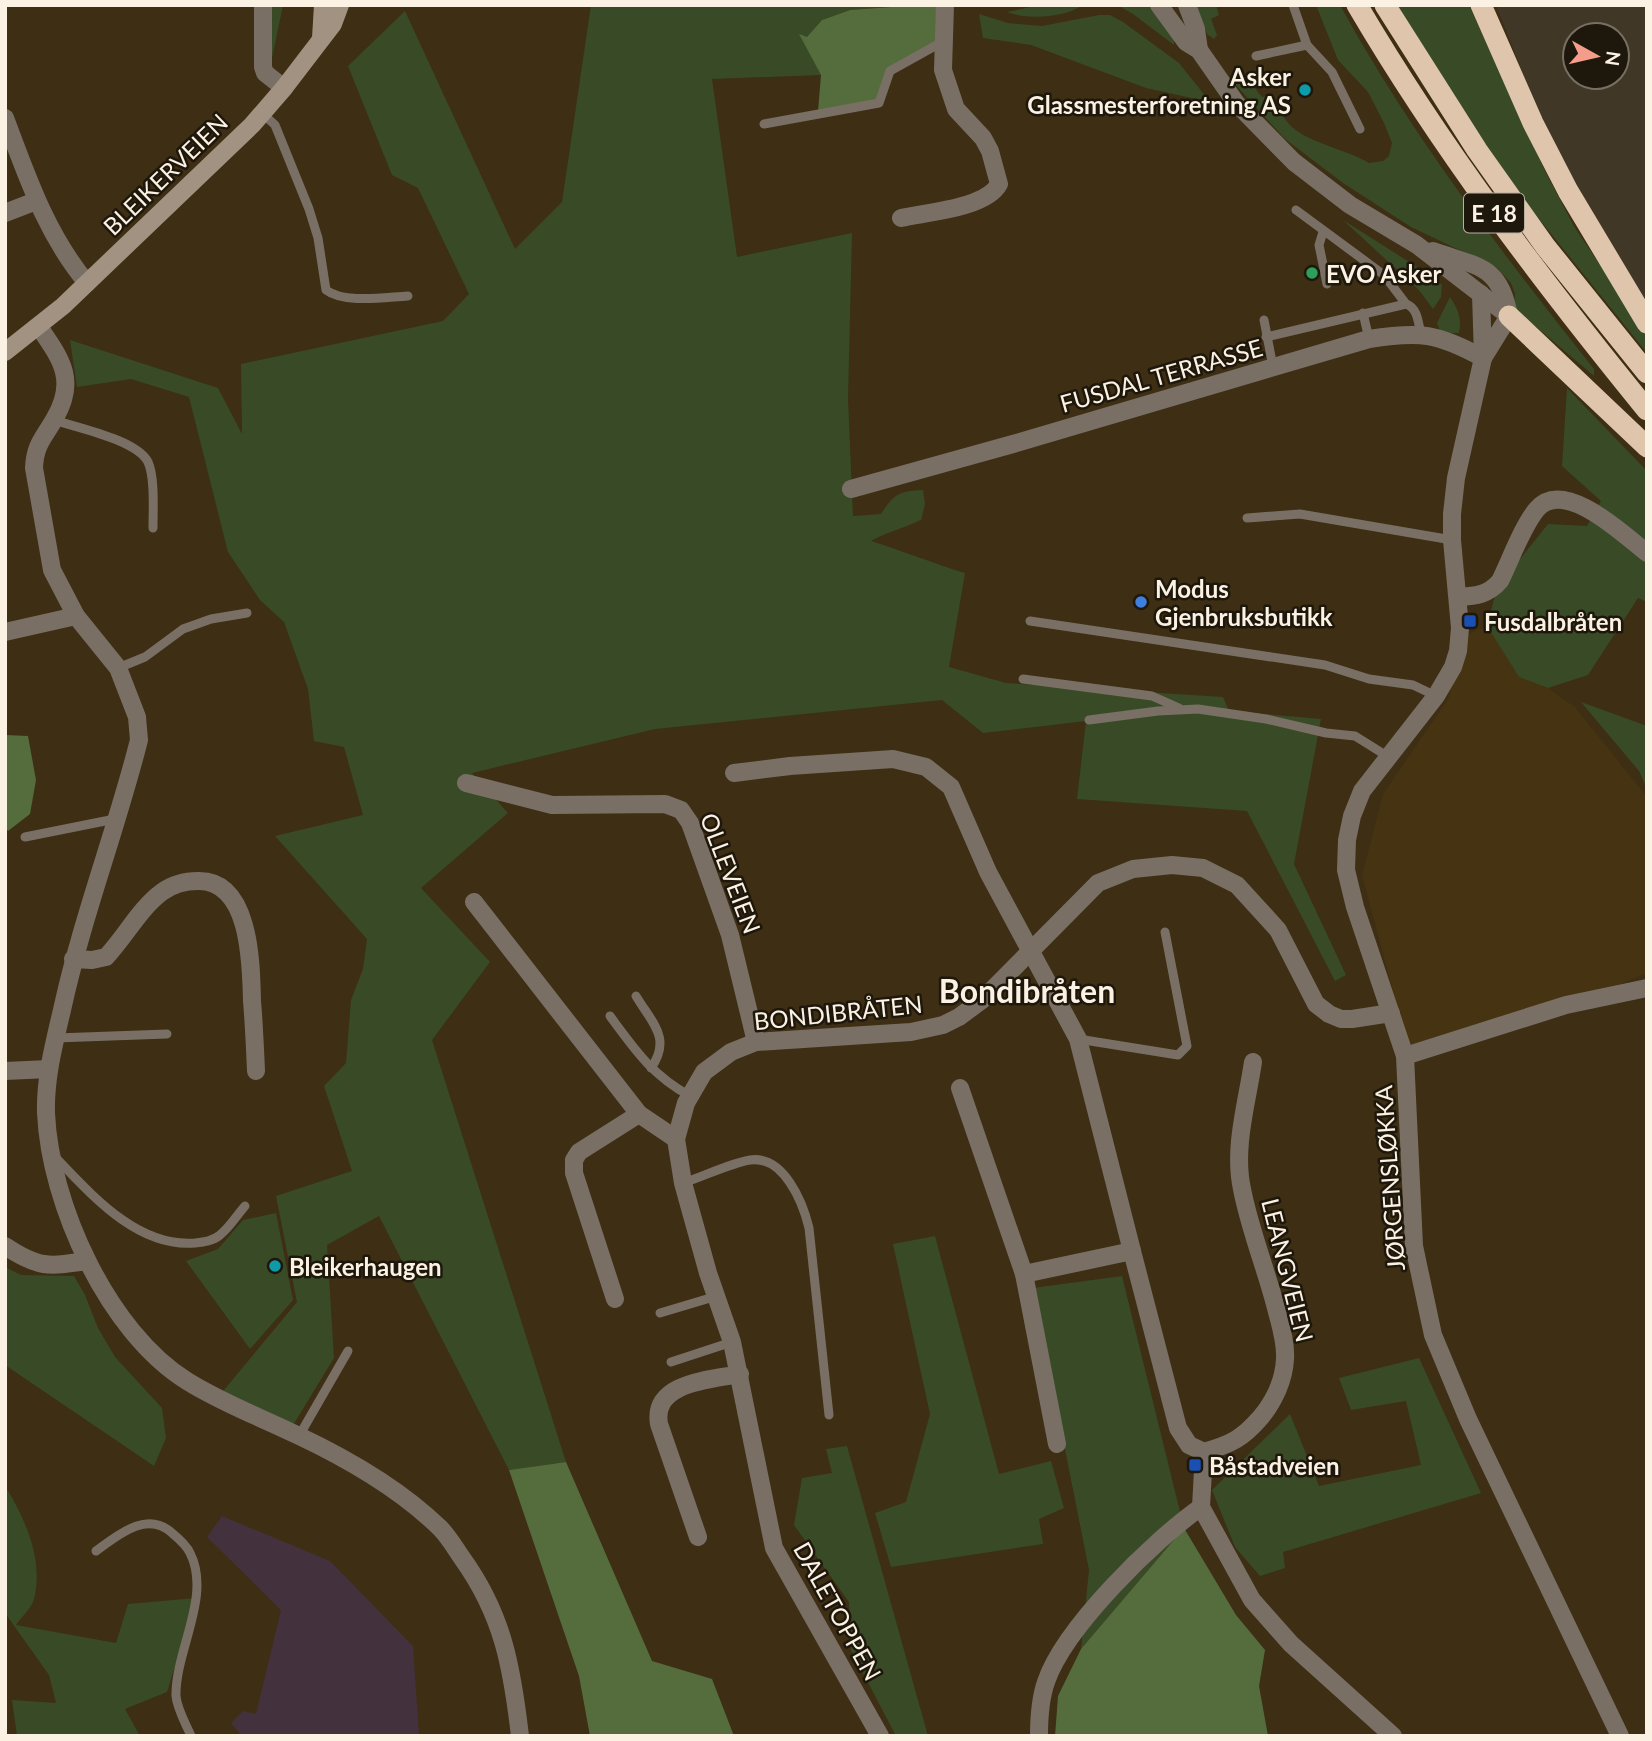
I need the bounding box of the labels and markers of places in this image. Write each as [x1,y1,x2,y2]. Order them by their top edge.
place label: Asker Glassmesterforetning AS [1027,62,1291,119]
marker: Asker Glassmesterforetning AS [1297,82,1313,98]
place label: EVO Asker [1326,259,1442,288]
marker: EVO Asker [1304,265,1320,281]
place label: Modus Gjenbruksbutikk [1155,574,1333,631]
marker: Modus Gjenbruksbutikk [1133,594,1149,610]
place label: Fusdalbråten [1484,607,1622,636]
marker: Fusdalbråten [1462,613,1478,629]
place label: Bleikerhaugen [289,1252,442,1281]
marker: Bleikerhaugen [267,1258,283,1274]
place label: Båstadveien [1209,1451,1340,1480]
marker: Båstadveien [1187,1457,1203,1473]

